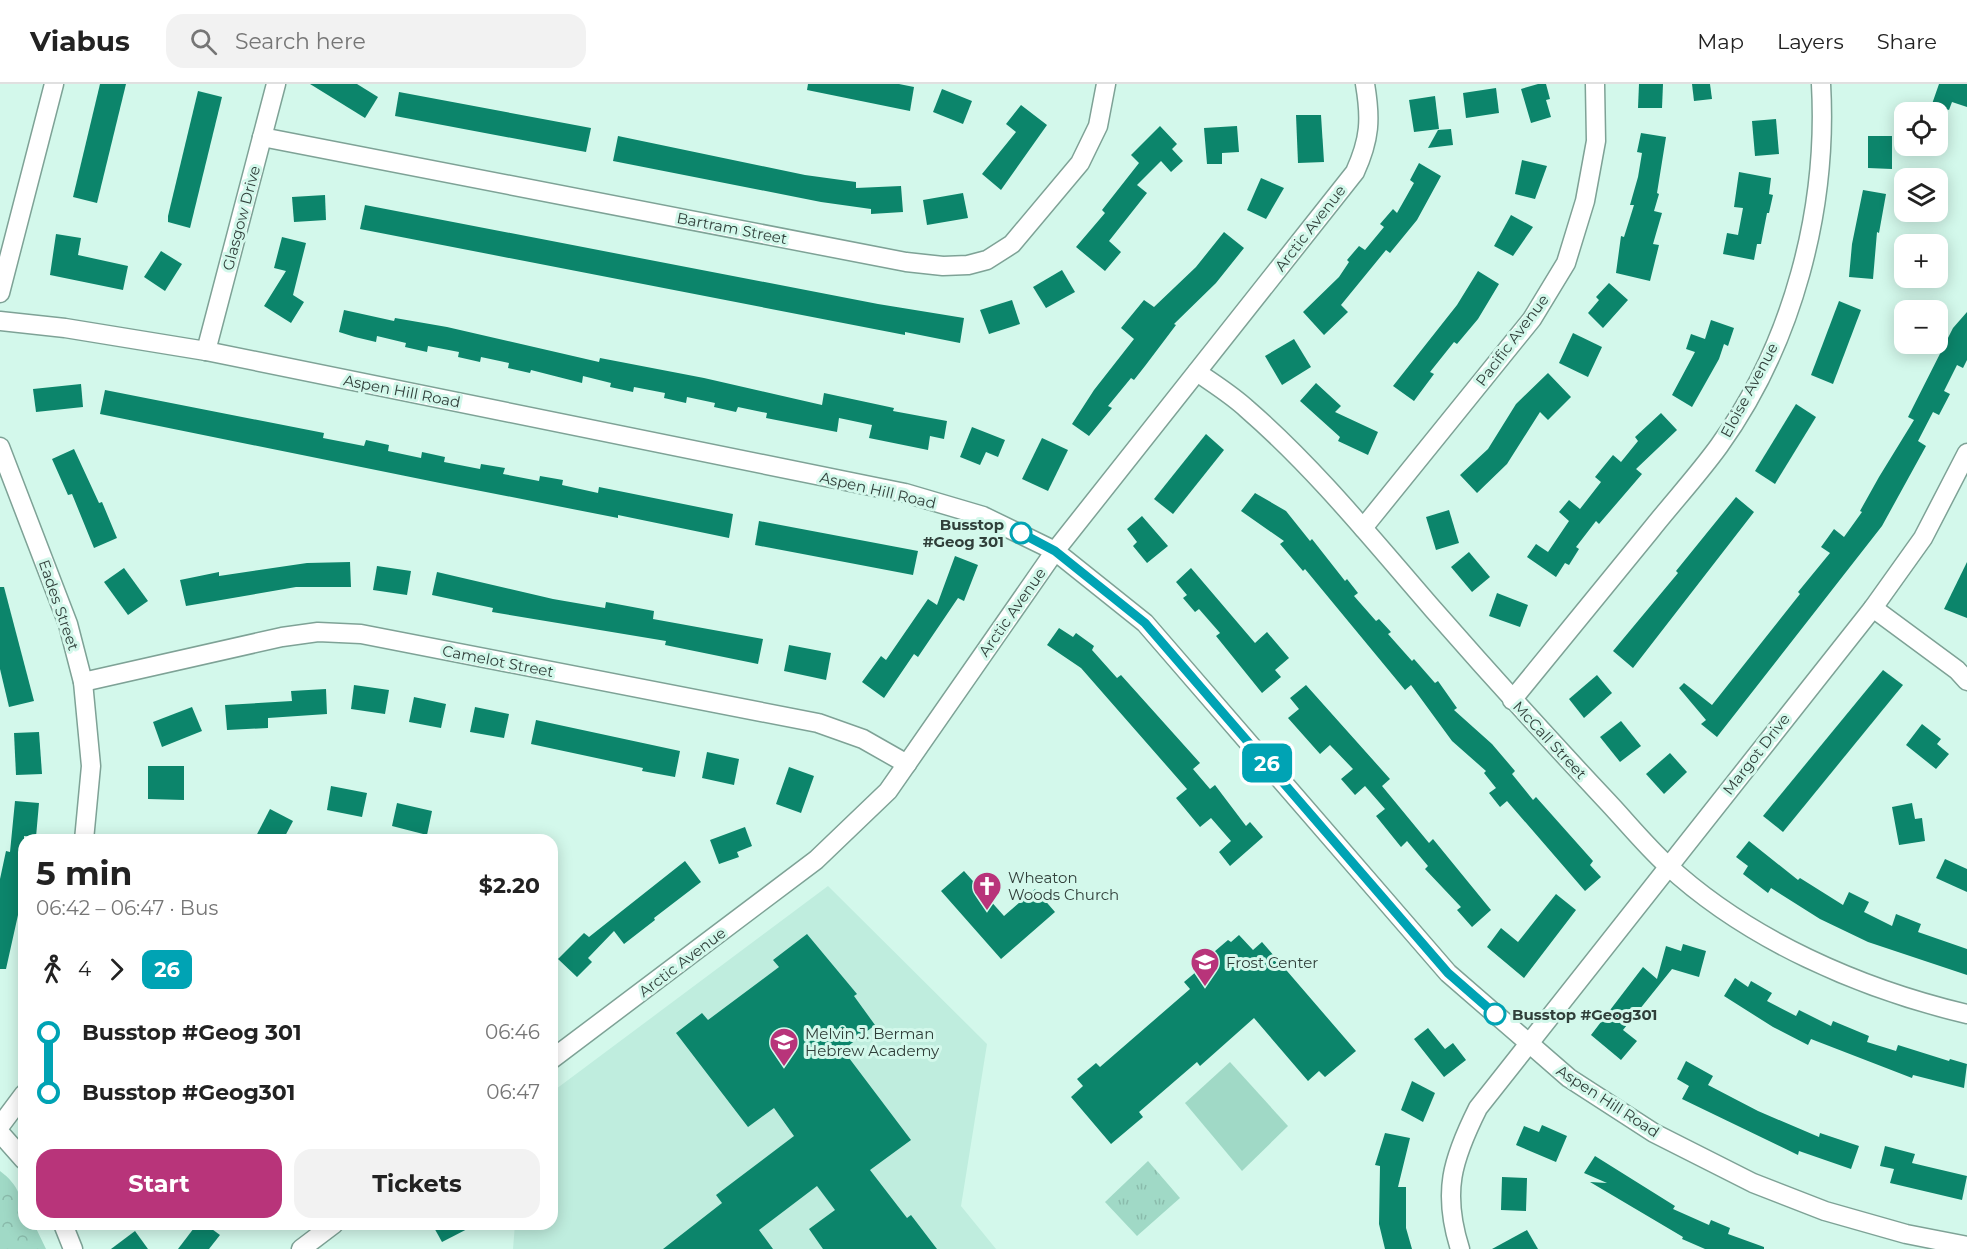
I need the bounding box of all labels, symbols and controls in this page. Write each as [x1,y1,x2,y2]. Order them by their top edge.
search box [166,14,586,68]
text: Viabus [30,24,130,58]
icon: search [187,25,220,58]
text: Search here [235,28,366,55]
text: Map [1697,29,1744,54]
text: Layers [1777,29,1844,54]
text: Share [1877,29,1937,54]
map controls [1894,102,1948,354]
button: locate [1894,102,1948,156]
street label: Glasgow Drive [218,164,264,272]
button: layers [1894,168,1948,222]
street label: Arctic Avenue [1270,181,1350,275]
street label: Bartram Street [675,208,789,248]
button: + [1894,234,1948,288]
street label: Pacific Avenue [1471,290,1553,390]
button: − [1894,300,1948,354]
street label: Eloise Avenue [1716,339,1782,441]
street label: Aspen Hill Road [342,370,462,412]
street label: Aspen Hill Road [818,467,938,513]
place label: Busstop #Geog 301 [923,515,1004,551]
marker: Busstop #Geog 301 [1010,522,1032,544]
street label: Eades Street [35,557,83,653]
street label: Arctic Avenue [974,564,1050,660]
street label: Camelot Street [441,641,555,681]
street label: McCall Street [1509,697,1591,783]
street label: Margot Drive [1718,710,1794,798]
line badge: 26 [1240,744,1294,782]
text: 26 [1254,751,1280,776]
text: 5 min [36,853,132,893]
place label: Wheaton Woods Church [1008,868,1119,904]
church icon: Wheaton Woods Church [971,870,1003,912]
text: $2.20 [479,872,540,899]
text: 06:42 – 06:47 · Bus [36,896,218,920]
street label: Arctic Avenue [635,923,729,1001]
school or university icon: Frost Center [1189,946,1221,988]
icon: walk [36,953,69,986]
icon: forward [100,953,133,986]
place label: Frost Center [1226,953,1318,972]
text: 4 [78,957,91,981]
text: 26 [154,957,180,982]
marker: Busstop #Geog301 [1484,1003,1506,1025]
place label: Busstop #Geog301 [1512,1005,1657,1024]
text: Busstop #Geog 301 [82,1019,302,1046]
text: 06:46 [485,1020,540,1044]
place label: Melvin J. Berman Hebrew Academy [805,1024,940,1060]
school or university icon: Melvin J. Berman Hebrew Academy [768,1026,800,1068]
street label: Aspen Hill Road [1553,1061,1663,1141]
text: Busstop #Geog301 [82,1079,295,1106]
text: 06:47 [486,1080,540,1104]
button: Start [36,1149,282,1218]
button: Tickets [294,1149,540,1218]

